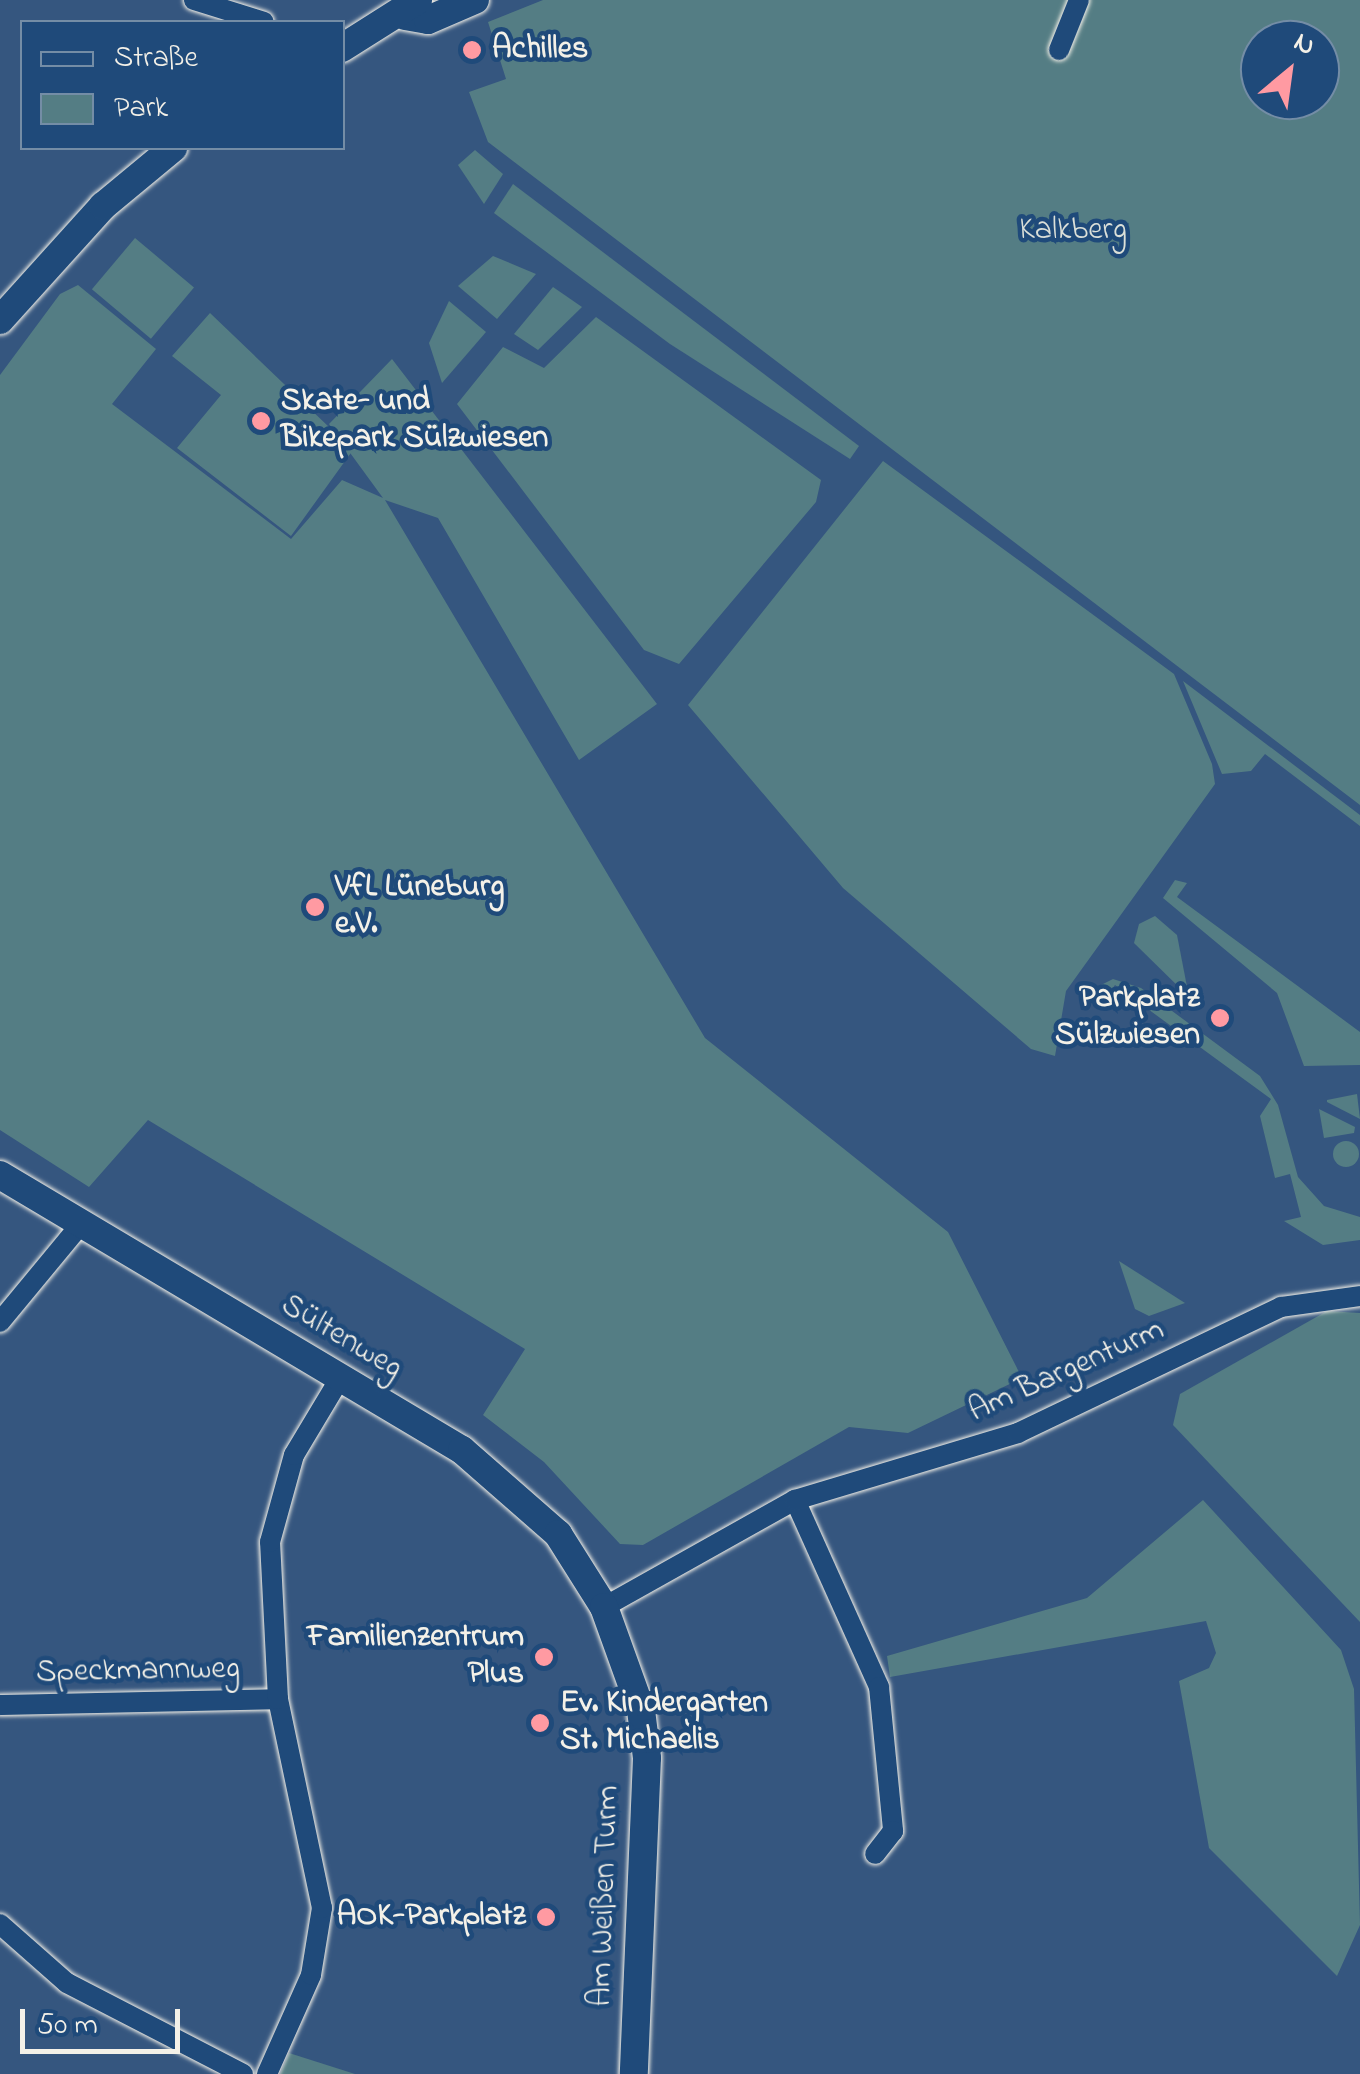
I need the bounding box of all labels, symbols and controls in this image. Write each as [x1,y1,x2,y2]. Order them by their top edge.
legend [20,20,345,150]
north arrow [1240,20,1340,120]
text: N [1286,23,1322,68]
place label: Achilles [492,31,588,69]
text: Straße [114,37,198,81]
marker: Achilles [461,39,483,61]
text: Park [114,87,168,131]
park label: Kalkberg [1019,212,1127,250]
place label: Skate- und Bikepark Sülzwiesen [281,384,548,459]
marker: Skate- und Bikepark Sülzwiesen [250,410,272,432]
place label: VfL Lüneburg e.V. [335,870,504,945]
marker: VfL Lüneburg e.V. [304,896,326,918]
place label: Parkplatz Sülzwiesen [1055,981,1200,1056]
marker: Parkplatz Sülzwiesen [1209,1007,1231,1029]
street label: Sültenweg [273,1287,409,1389]
street label: Am Bargenturm [963,1312,1171,1432]
place label: Familienzentrum Plus [307,1620,524,1695]
marker: Familienzentrum Plus [533,1646,555,1668]
street label: Speckmannweg [36,1651,240,1693]
place label: Ev. Kindergarten St. Michaelis [560,1686,768,1761]
marker: Ev. Kindergarten St. Michaelis [529,1712,551,1734]
street label: Am Weißen Turm [583,1785,629,2007]
place label: AOK-Parkplatz [337,1898,526,1936]
marker: AOK-Parkplatz [535,1906,557,1928]
scale bar [25,1989,185,2051]
text: 50 m [37,2004,98,2048]

